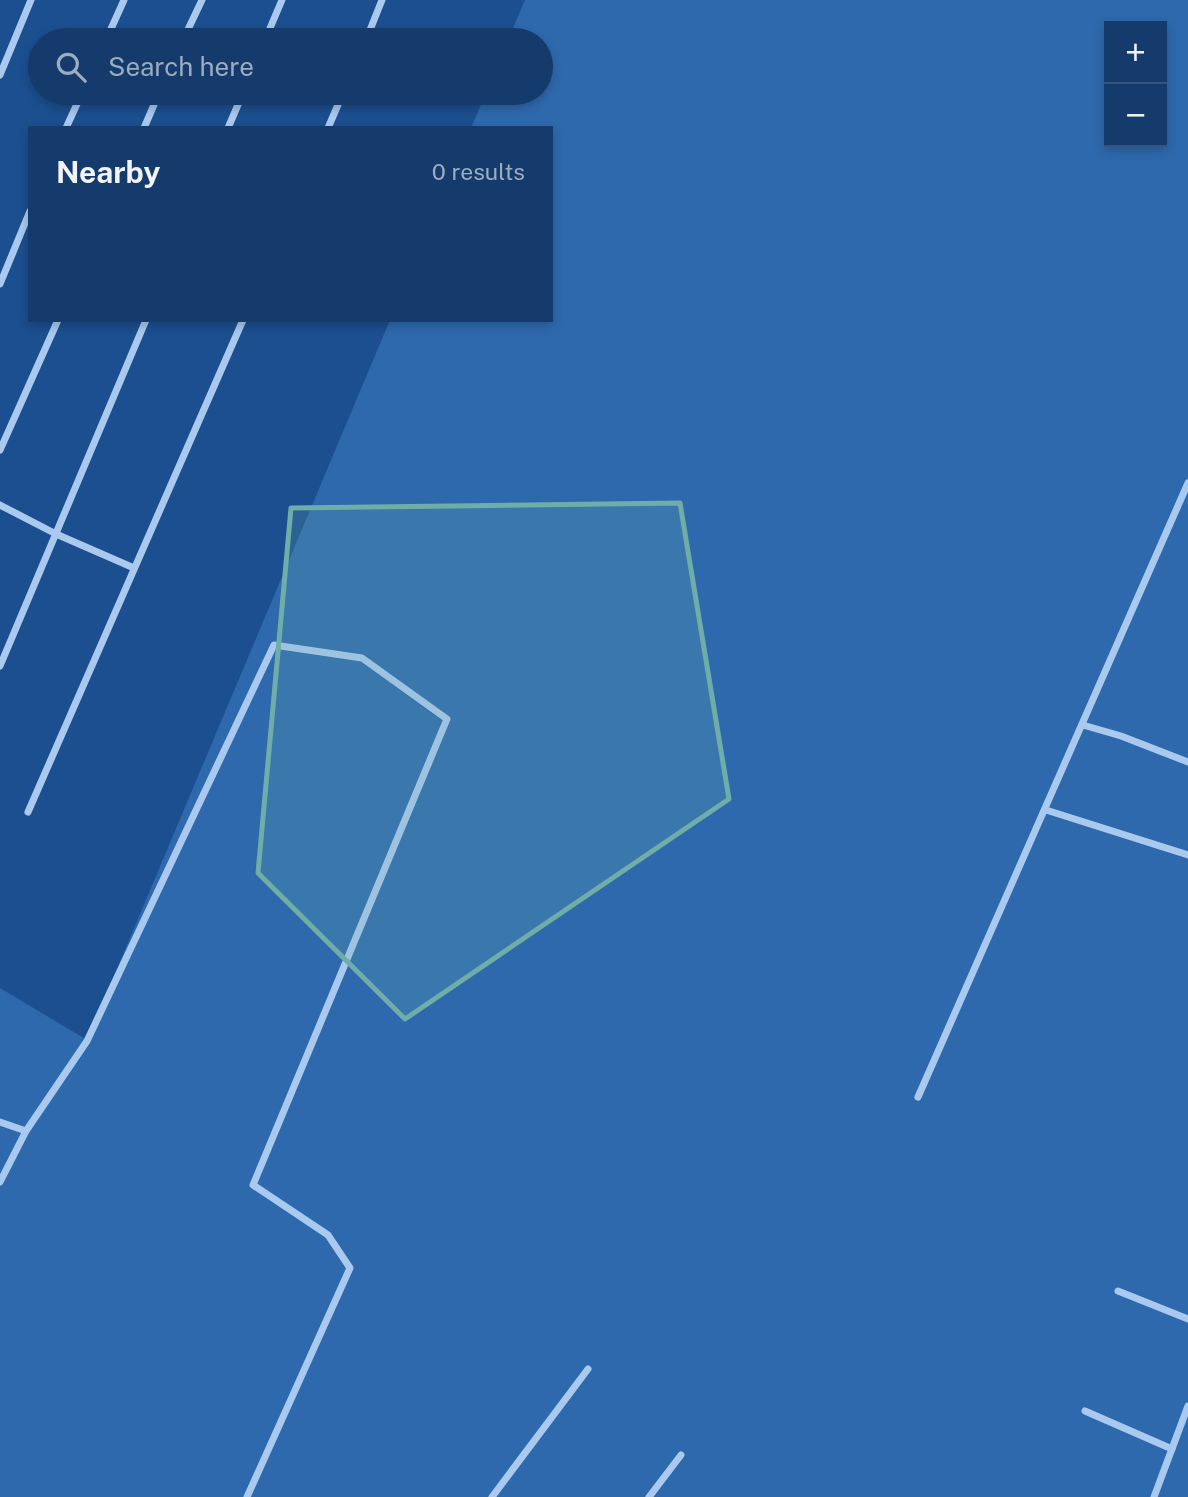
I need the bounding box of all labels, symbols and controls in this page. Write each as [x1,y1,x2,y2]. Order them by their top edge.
map controls [1104,21,1167,147]
button: + [1104,21,1167,84]
search box [28,28,553,105]
icon: search [52,48,90,86]
text: Search here [108,51,254,82]
button: − [1104,84,1167,147]
text: Nearby [56,154,160,190]
text: 0 results [432,158,525,185]

